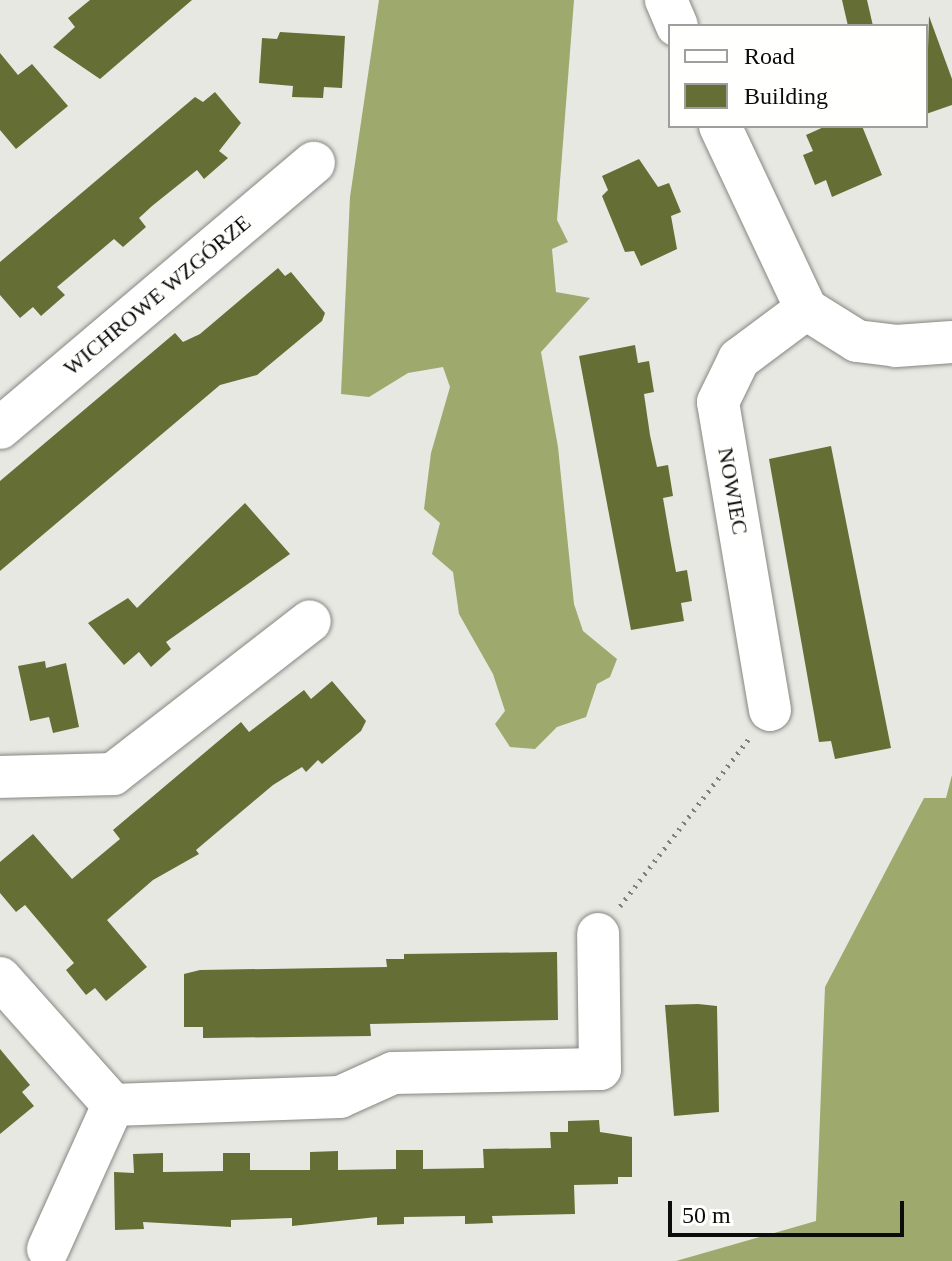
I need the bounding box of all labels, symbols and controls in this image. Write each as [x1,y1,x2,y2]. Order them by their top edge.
legend [668,24,928,128]
text: Road [744,43,795,69]
text: Building [744,83,828,109]
street label: WICHROWE WZGÓRZE [58,209,256,381]
street label: NOWIEC [712,445,754,537]
scale bar [672,1185,908,1235]
text: 50 m [682,1202,731,1228]

